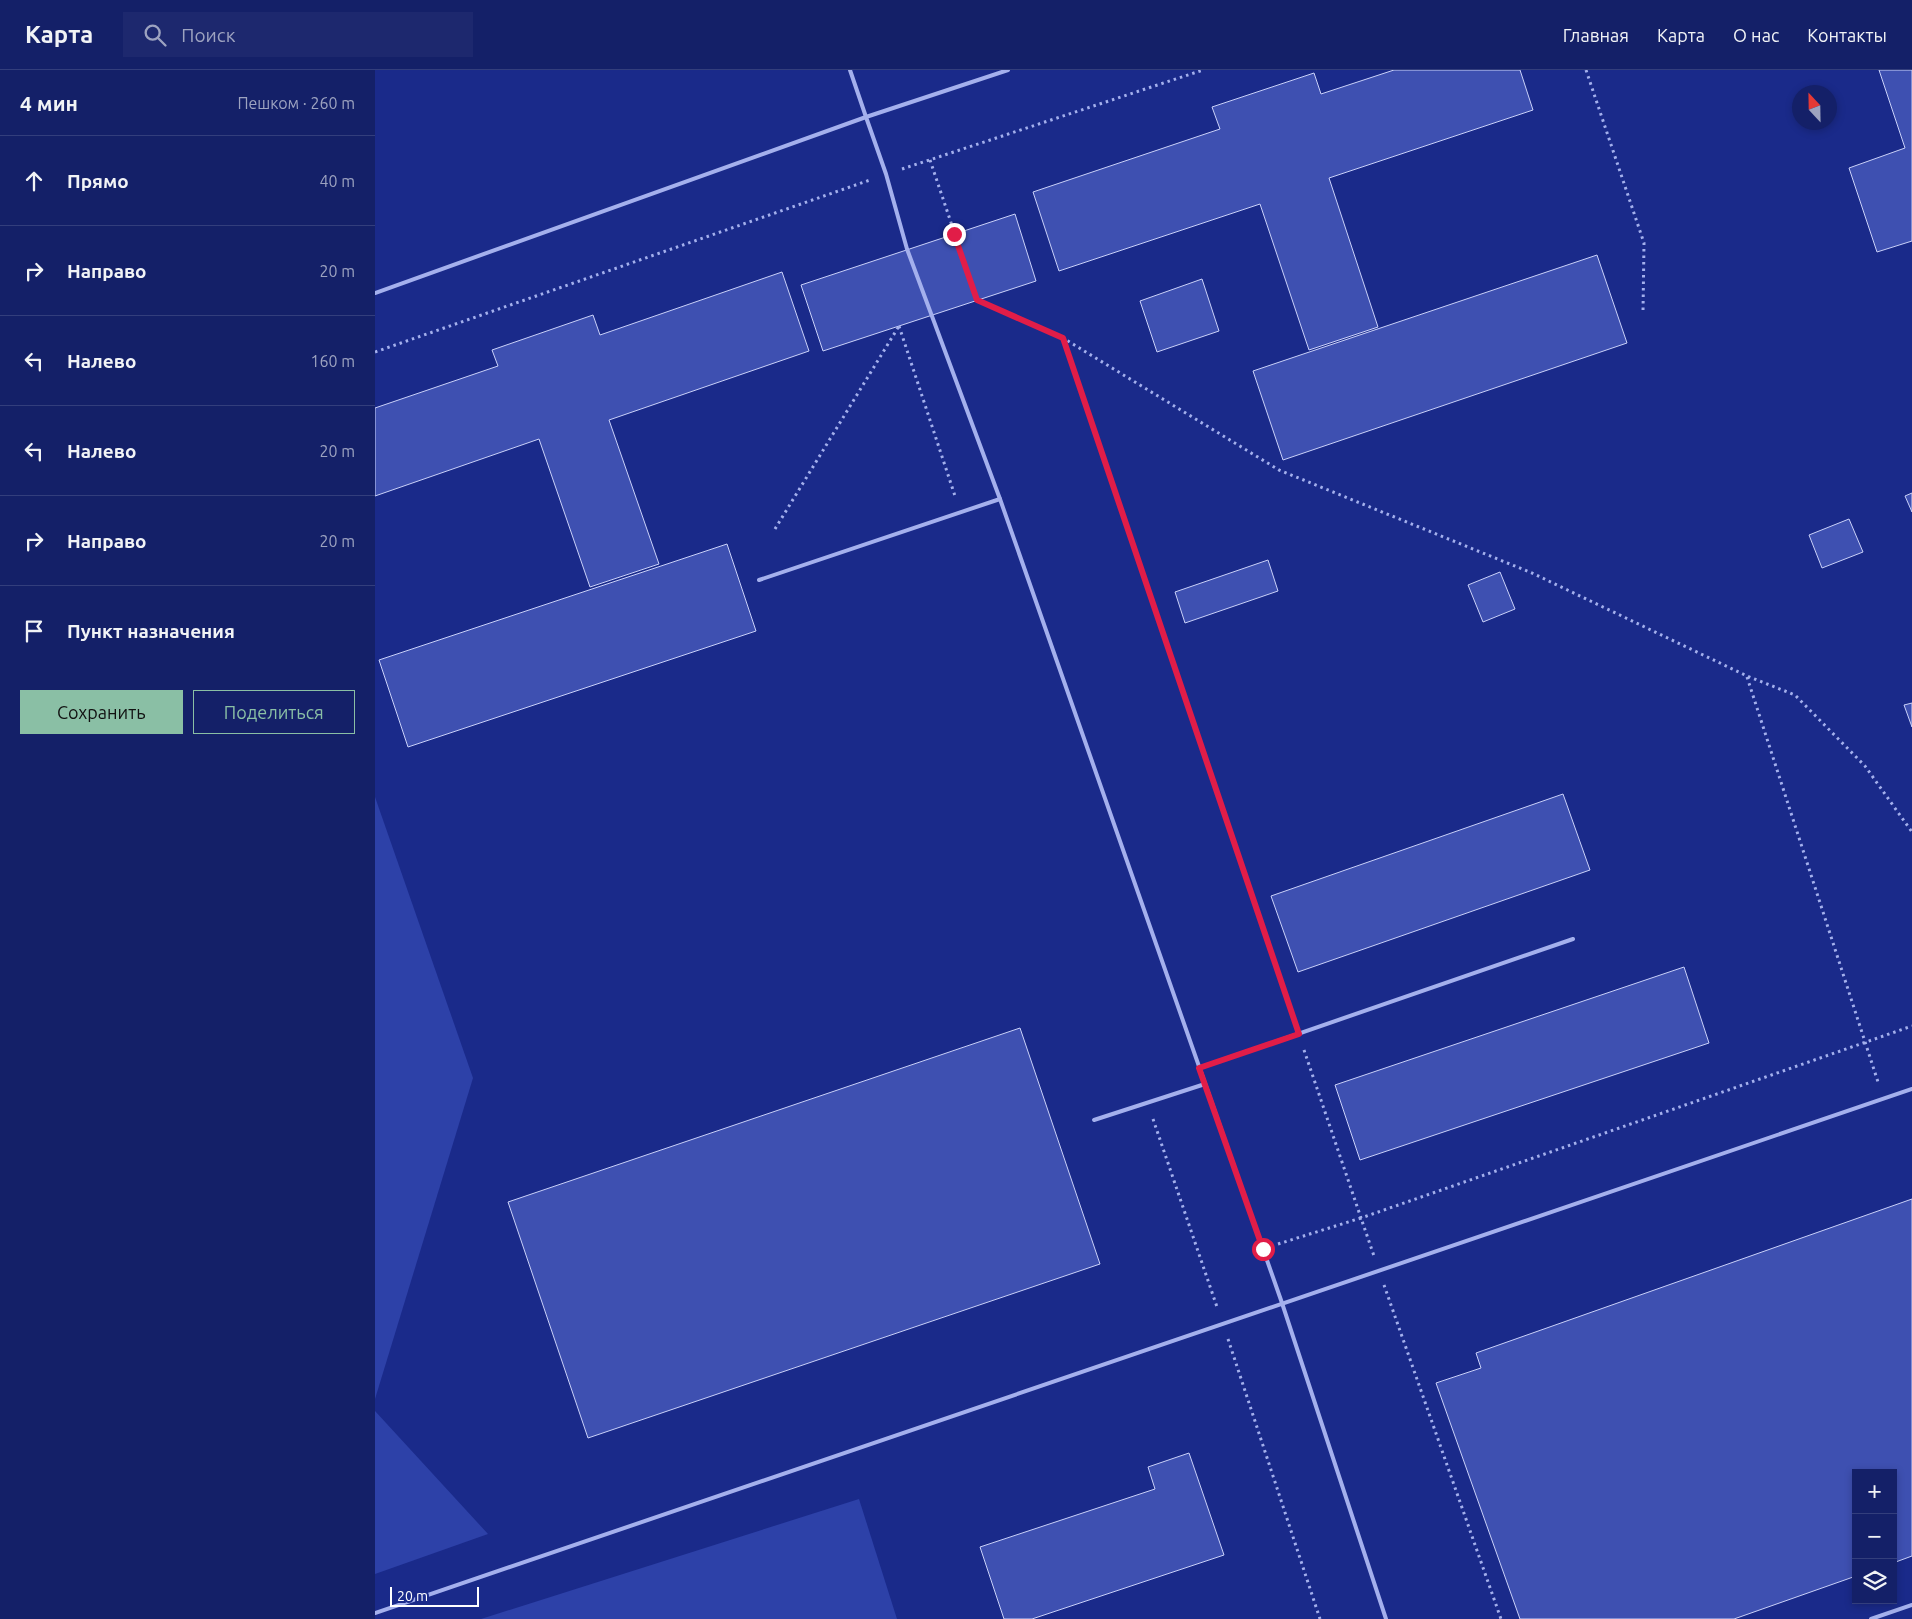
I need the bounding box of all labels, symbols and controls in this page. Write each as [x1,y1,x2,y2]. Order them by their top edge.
search box [123,12,473,57]
text: Карта [25,21,93,48]
icon: search [141,21,169,49]
text: Поиск [181,24,235,46]
text: Главная [1563,25,1629,45]
text: Карта [1657,25,1705,45]
text: О нас [1733,25,1779,45]
text: Контакты [1807,25,1887,45]
north arrow [1792,85,1837,130]
text: 4 мин [20,91,78,115]
text: Пешком · 260 m [237,94,355,112]
icon: ahead [20,167,48,195]
text: Прямо [67,170,129,192]
text: 40 m [319,172,355,190]
route end [943,223,966,246]
icon: right [20,257,48,285]
text: Направо [67,260,147,282]
text: 20 m [319,262,355,280]
icon: left [20,347,48,375]
text: Налево [67,350,136,372]
text: 160 m [310,352,355,370]
icon: left [20,437,48,465]
text: Налево [67,440,136,462]
text: 20 m [319,442,355,460]
icon: right [20,527,48,555]
text: Направо [67,530,147,552]
text: 20 m [319,532,355,550]
icon: arrive [20,617,48,645]
text: Пункт назначения [67,620,235,642]
button: Сохранить [20,690,183,734]
button: Поделиться [193,690,355,734]
route start [1252,1238,1275,1261]
map controls [1852,1469,1897,1604]
button: + [1852,1469,1897,1514]
button: − [1852,1514,1897,1559]
button: layers [1852,1559,1897,1604]
scale bar [390,1584,479,1607]
text: 20 m [397,1588,428,1604]

